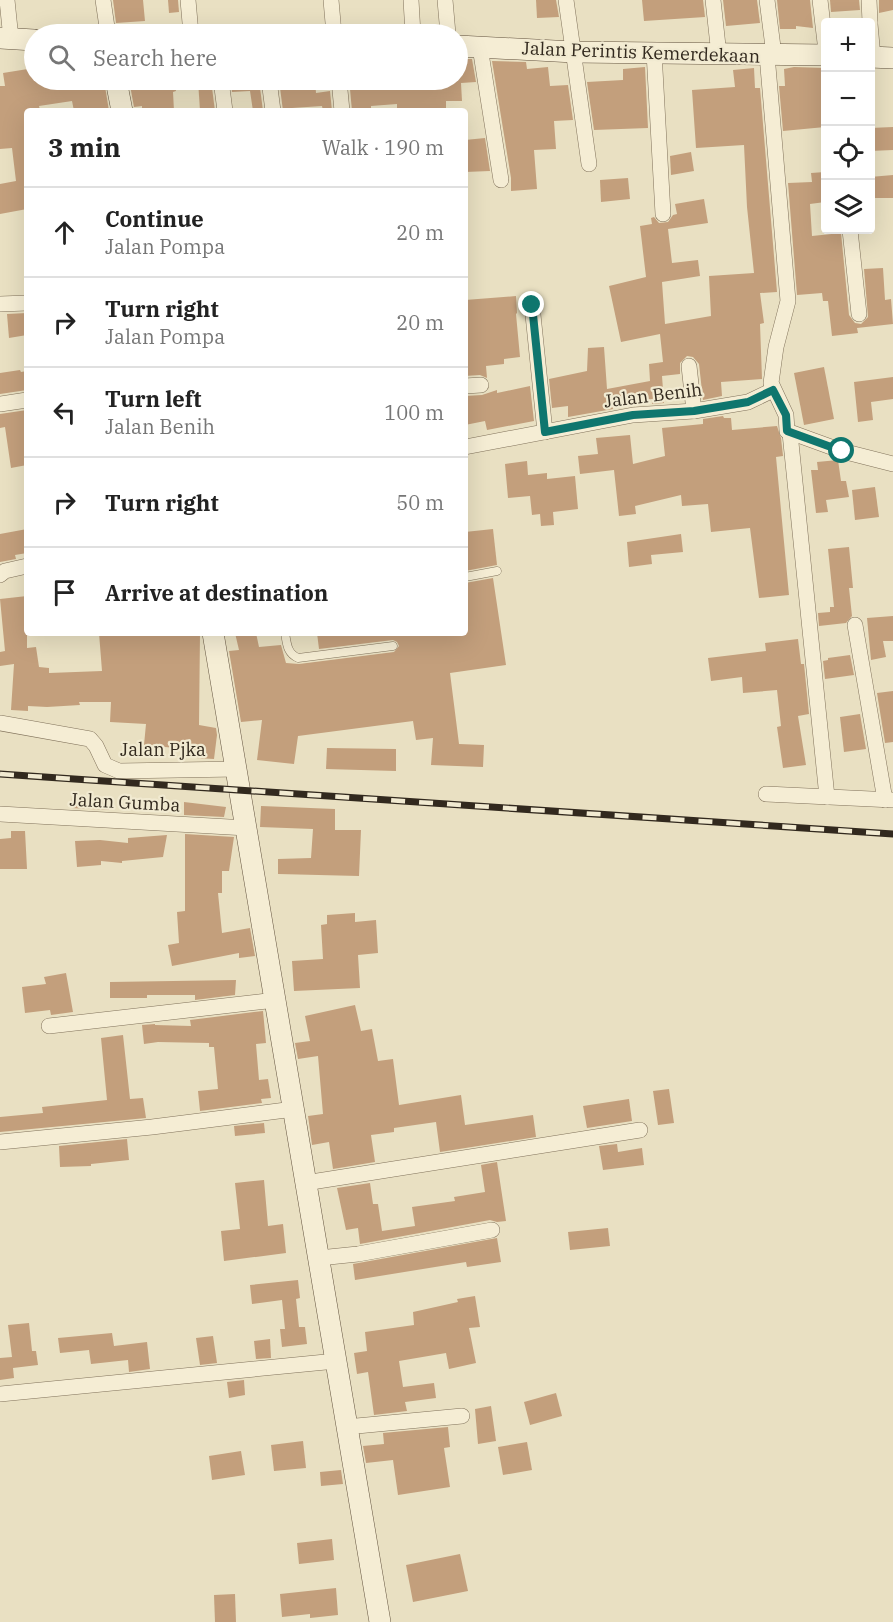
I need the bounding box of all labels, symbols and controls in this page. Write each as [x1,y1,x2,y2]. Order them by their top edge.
map controls [821,18,875,234]
button: + [821,18,875,72]
search box [24,24,468,90]
street label: Jalan Perintis Kemerdekaan [521,36,761,68]
icon: search [45,41,78,74]
text: Search here [93,43,217,72]
button: − [821,72,875,126]
button: locate [821,126,875,180]
text: 3 min [48,130,121,164]
text: Walk · 190 m [322,134,444,161]
button: layers [821,180,875,234]
text: Continue [105,204,204,233]
icon: ahead [48,216,81,249]
text: 20 m [396,219,444,246]
text: Jalan Pompa [105,233,225,260]
route end [518,291,544,317]
text: Turn right [105,294,219,323]
icon: right [48,306,81,339]
text: 20 m [396,309,444,336]
text: Jalan Pompa [105,323,225,350]
street label: Jalan Benih [602,378,704,412]
text: Turn left [105,384,201,413]
icon: left [48,396,81,429]
text: 100 m [384,399,444,426]
text: Jalan Benih [105,413,215,440]
route start [828,437,854,463]
icon: right [48,486,81,519]
text: Turn right [105,488,219,517]
text: 50 m [396,489,444,516]
icon: arrive [48,576,81,609]
text: Arrive at destination [105,578,328,607]
street label: Jalan Pjka [120,738,206,761]
street label: Jalan Gumba [69,788,181,816]

